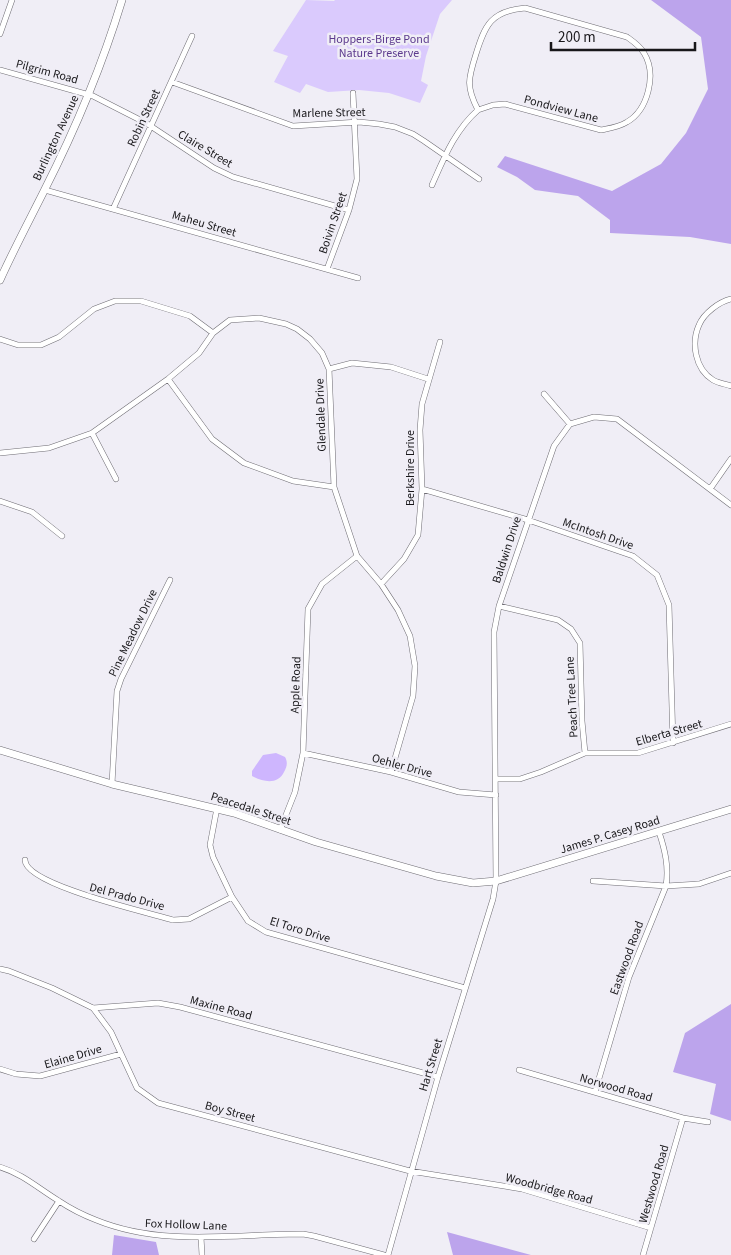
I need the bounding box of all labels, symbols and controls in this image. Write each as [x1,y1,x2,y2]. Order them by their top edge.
scale bar [551,20,695,52]
text: 200 m [558,27,596,48]
park label: Hoppers-Birge Pond Nature Preserve [328,31,430,62]
street label: Pilgrim Road [14,55,80,89]
street label: Robin Street [123,86,165,150]
street label: Pondview Lane [522,91,600,127]
street label: Burlington Avenue [29,92,83,184]
street label: Marlene Street [292,104,366,122]
street label: Claire Street [174,126,236,172]
street label: Boivin Street [315,190,351,256]
street label: Maheu Street [170,207,238,241]
street label: Glendale Drive [311,378,331,452]
street label: Berkshire Drive [402,430,419,506]
street label: Baldwin Drive [488,514,526,586]
street label: McIntosh Drive [560,514,636,554]
street label: Pine Meadow Drive [104,586,162,680]
street label: Apple Road [287,656,305,714]
street label: Peach Tree Lane [561,656,583,738]
street label: Elberta Street [634,715,704,751]
street label: Oehler Drive [370,750,434,782]
street label: Peacedale Street [209,788,293,830]
street label: James P. Casey Road [558,812,662,858]
street label: Del Prado Drive [88,879,166,915]
street label: El Toro Drive [267,913,333,947]
street label: Eastwood Road [606,919,648,997]
street label: Maxine Road [188,992,254,1024]
street label: Hart Street [415,1036,447,1094]
street label: Elaine Drive [42,1041,104,1073]
street label: Norwood Road [578,1069,654,1107]
street label: Boy Street [203,1097,257,1127]
street label: Westwood Road [635,1143,673,1225]
street label: Woodbridge Road [504,1169,594,1209]
street label: Fox Hollow Lane [145,1215,227,1235]

